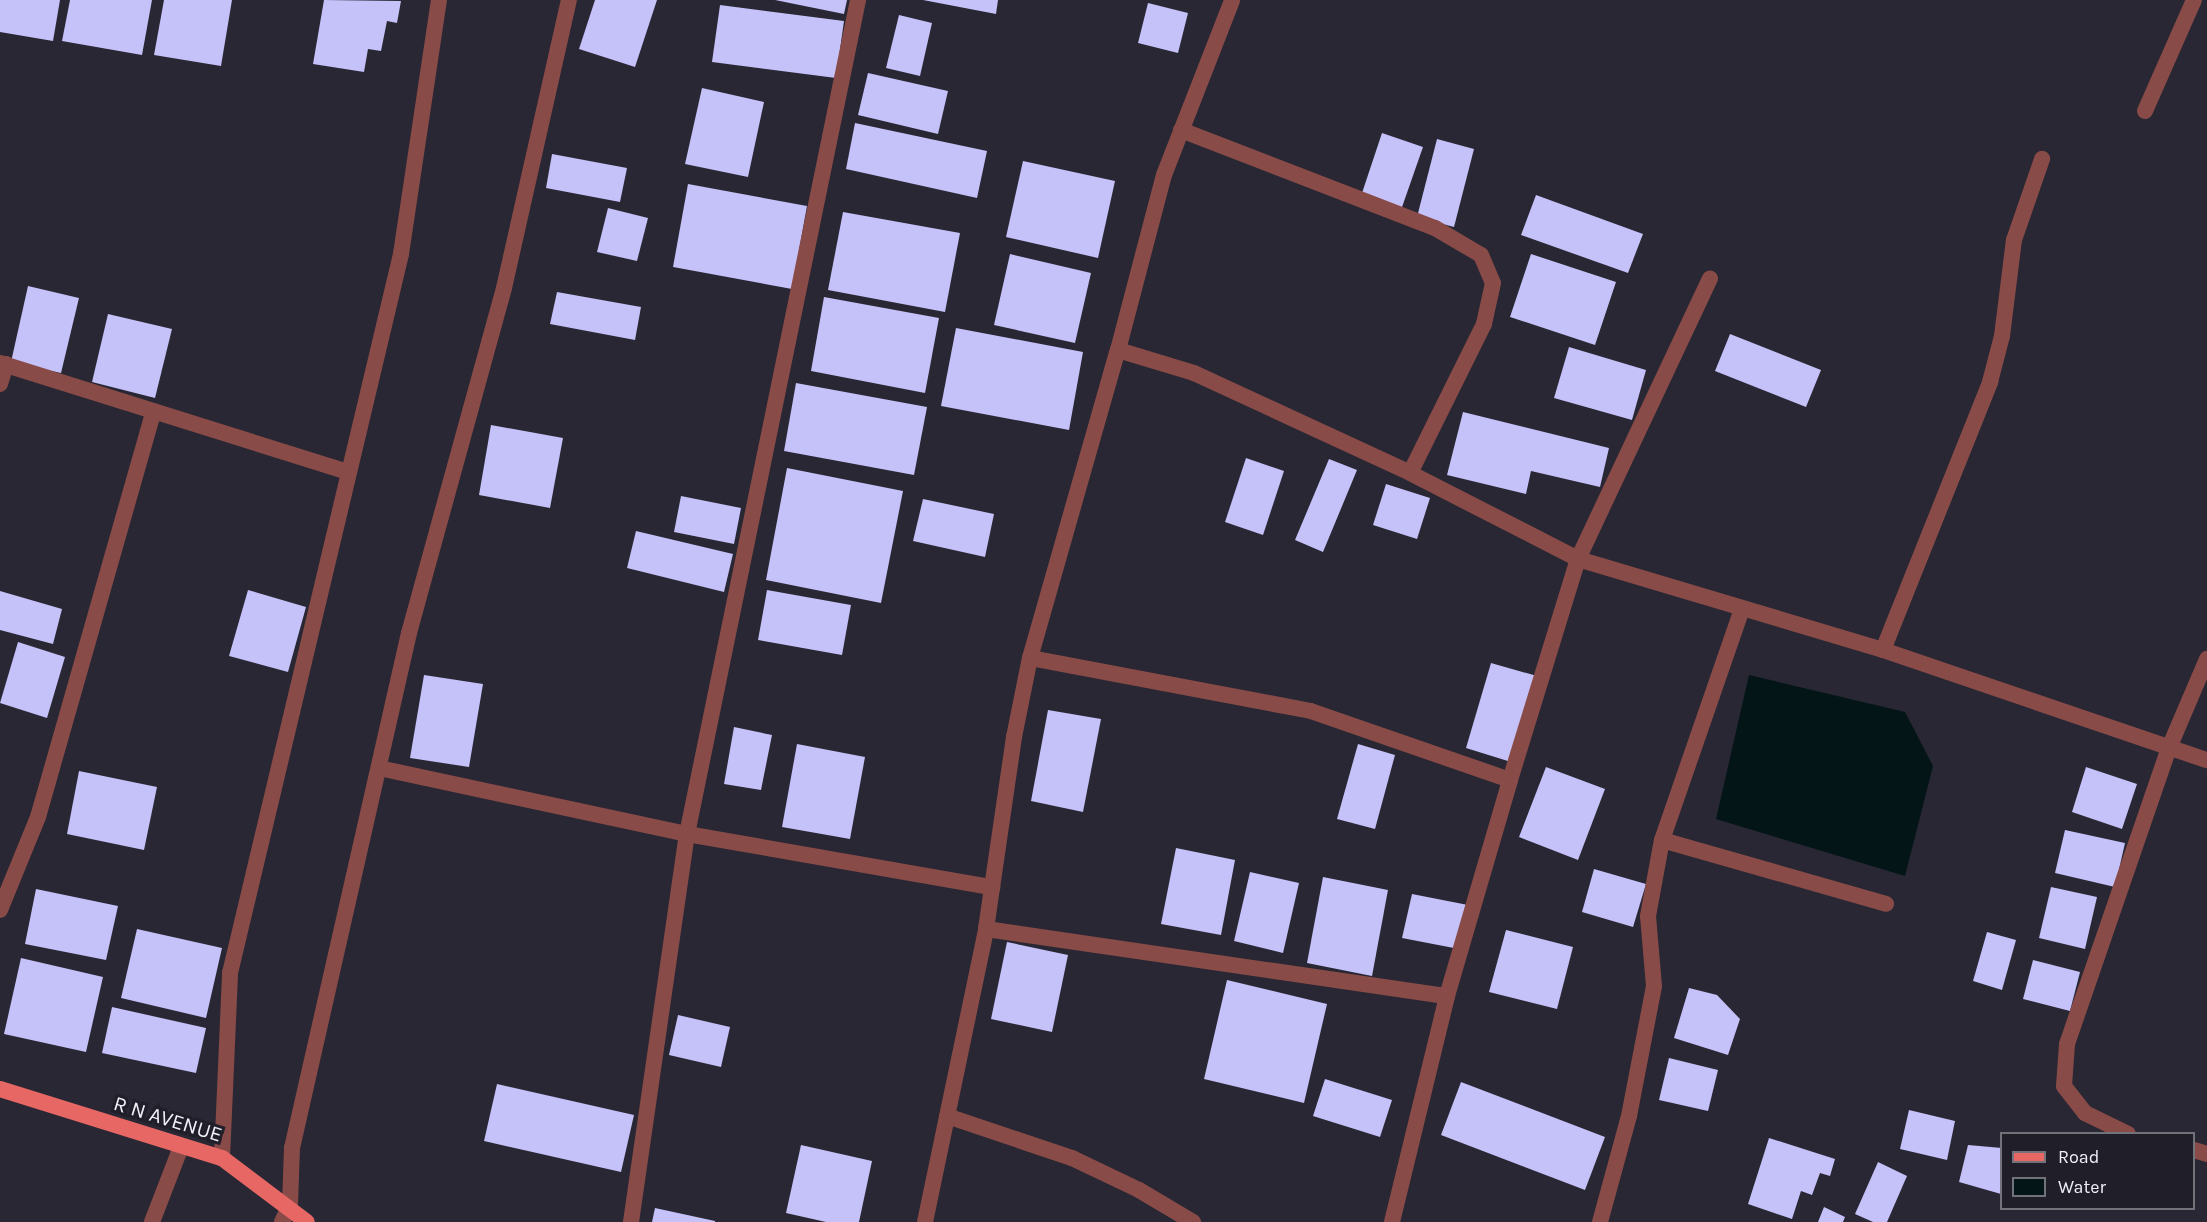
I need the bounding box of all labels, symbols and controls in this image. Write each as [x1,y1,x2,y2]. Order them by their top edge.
street label: R N AVENUE [111,1091,225,1147]
legend [2000,1132,2195,1210]
text: Road [2058,1146,2099,1168]
text: Water [2058,1176,2106,1198]

